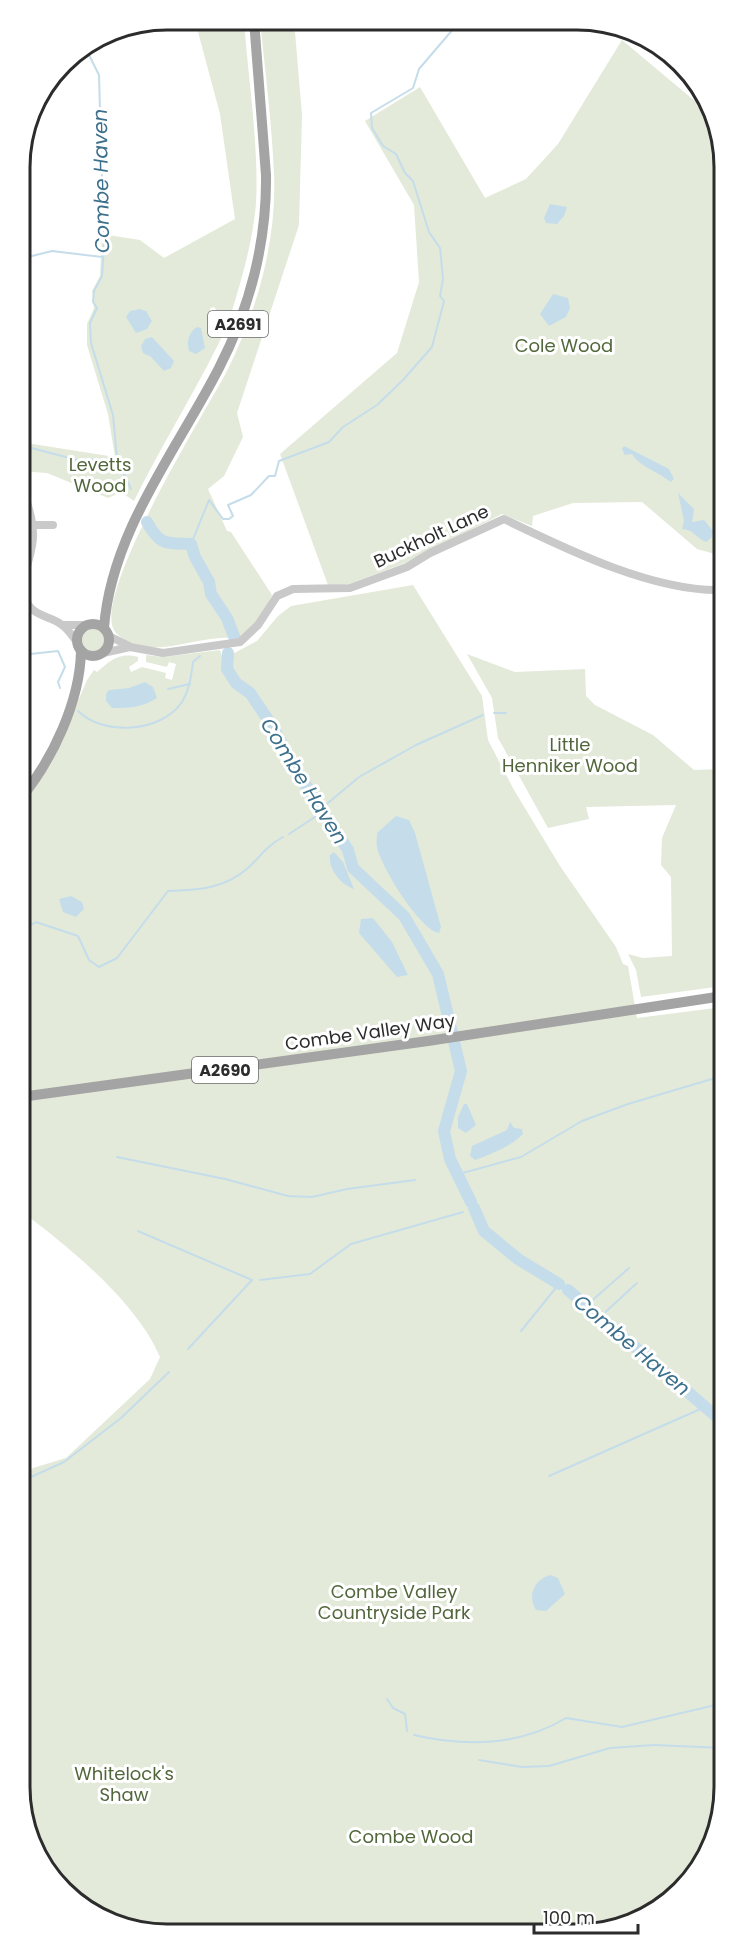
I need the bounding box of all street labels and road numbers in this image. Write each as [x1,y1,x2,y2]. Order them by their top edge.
road number: A2691 [208,311,268,337]
street label: Buckholt Lane [369,498,493,574]
street label: Combe Valley Way [283,1008,457,1056]
road number: A2690 [192,1057,258,1083]

